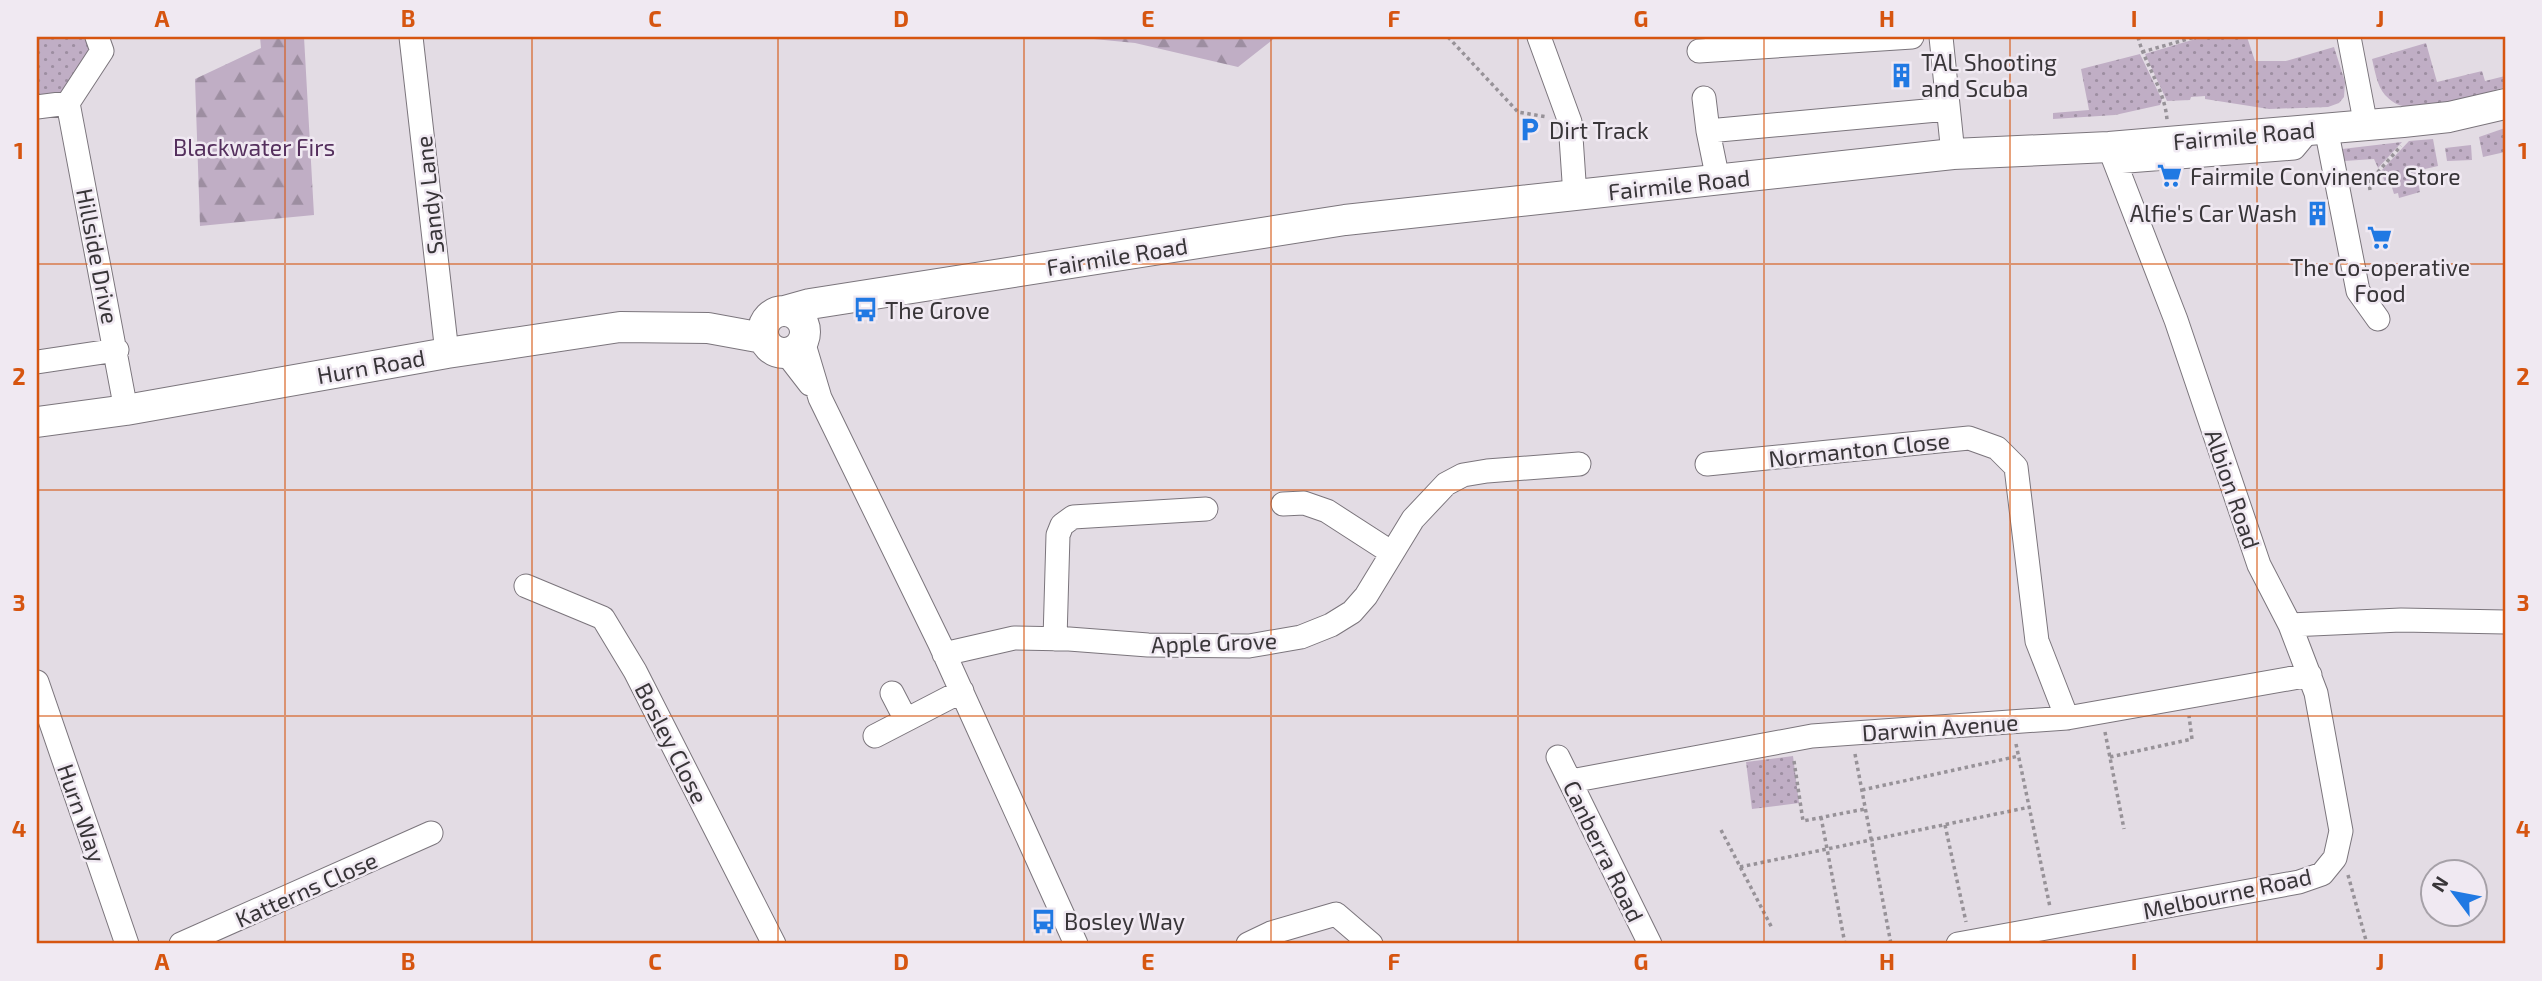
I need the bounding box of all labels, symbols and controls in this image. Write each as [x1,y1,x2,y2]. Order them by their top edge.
text: A [154,4,170,32]
text: B [401,4,415,32]
text: C [648,4,662,32]
text: D [893,4,909,32]
text: E [1141,4,1155,32]
text: F [1388,4,1401,32]
text: G [1634,4,1648,32]
text: H [1879,4,1895,32]
text: I [2131,4,2137,32]
text: J [2376,4,2384,32]
place label: TAL Shooting and Scuba [1921,48,2057,102]
building icon: TAL Shooting and Scuba [1887,61,1915,89]
street label: Fairmile Road [2172,115,2316,155]
parking icon: Dirt Track [1515,116,1543,144]
place label: Dirt Track [1549,116,1649,144]
park label: Blackwater Firs [173,133,335,161]
street label: Sandy Lane [409,134,449,256]
text: 1 [14,136,24,164]
text: 1 [2518,136,2528,164]
supermarket icon: Fairmile Convinence Store [2156,162,2184,190]
place label: Fairmile Convinence Store [2190,162,2461,190]
street label: Fairmile Road [1607,163,1751,205]
street label: Hillside Drive [71,186,125,326]
place label: Alfie's Car Wash [2130,199,2297,227]
building icon: Alfie's Car Wash [2303,199,2331,227]
supermarket icon: The Co-operative Food [2366,223,2394,251]
street label: Fairmile Road [1044,231,1190,281]
place label: The Co-operative Food [2290,253,2470,307]
bus stop icon: The Grove [851,296,879,324]
place label: The Grove [885,296,990,324]
street label: Hurn Road [315,343,427,389]
text: 2 [12,362,26,390]
text: 2 [2516,362,2530,390]
street label: Normanton Close [1767,426,1951,472]
street label: Albion Road [2199,426,2267,552]
text: 3 [12,588,26,616]
text: 3 [2516,588,2530,616]
street label: Apple Grove [1151,626,1277,658]
street label: Bosley Close [630,678,714,808]
street label: Darwin Avenue [1861,708,2019,746]
street label: Hurn Way [52,760,112,866]
street label: Canberra Road [1558,776,1650,926]
text: 4 [12,814,26,842]
text: 4 [2516,814,2530,842]
street label: Katterns Close [231,845,381,933]
north arrow [2420,858,2490,928]
street label: Melbourne Road [2140,861,2314,925]
text: N [2426,872,2453,896]
bus stop icon: Bosley Way [1030,907,1058,935]
place label: Bosley Way [1064,907,1185,935]
text: A [154,947,170,975]
text: B [401,947,415,975]
text: C [648,947,662,975]
text: D [893,947,909,975]
text: E [1141,947,1155,975]
text: F [1388,947,1401,975]
text: G [1634,947,1648,975]
text: H [1879,947,1895,975]
text: I [2131,947,2137,975]
text: J [2376,947,2384,975]

